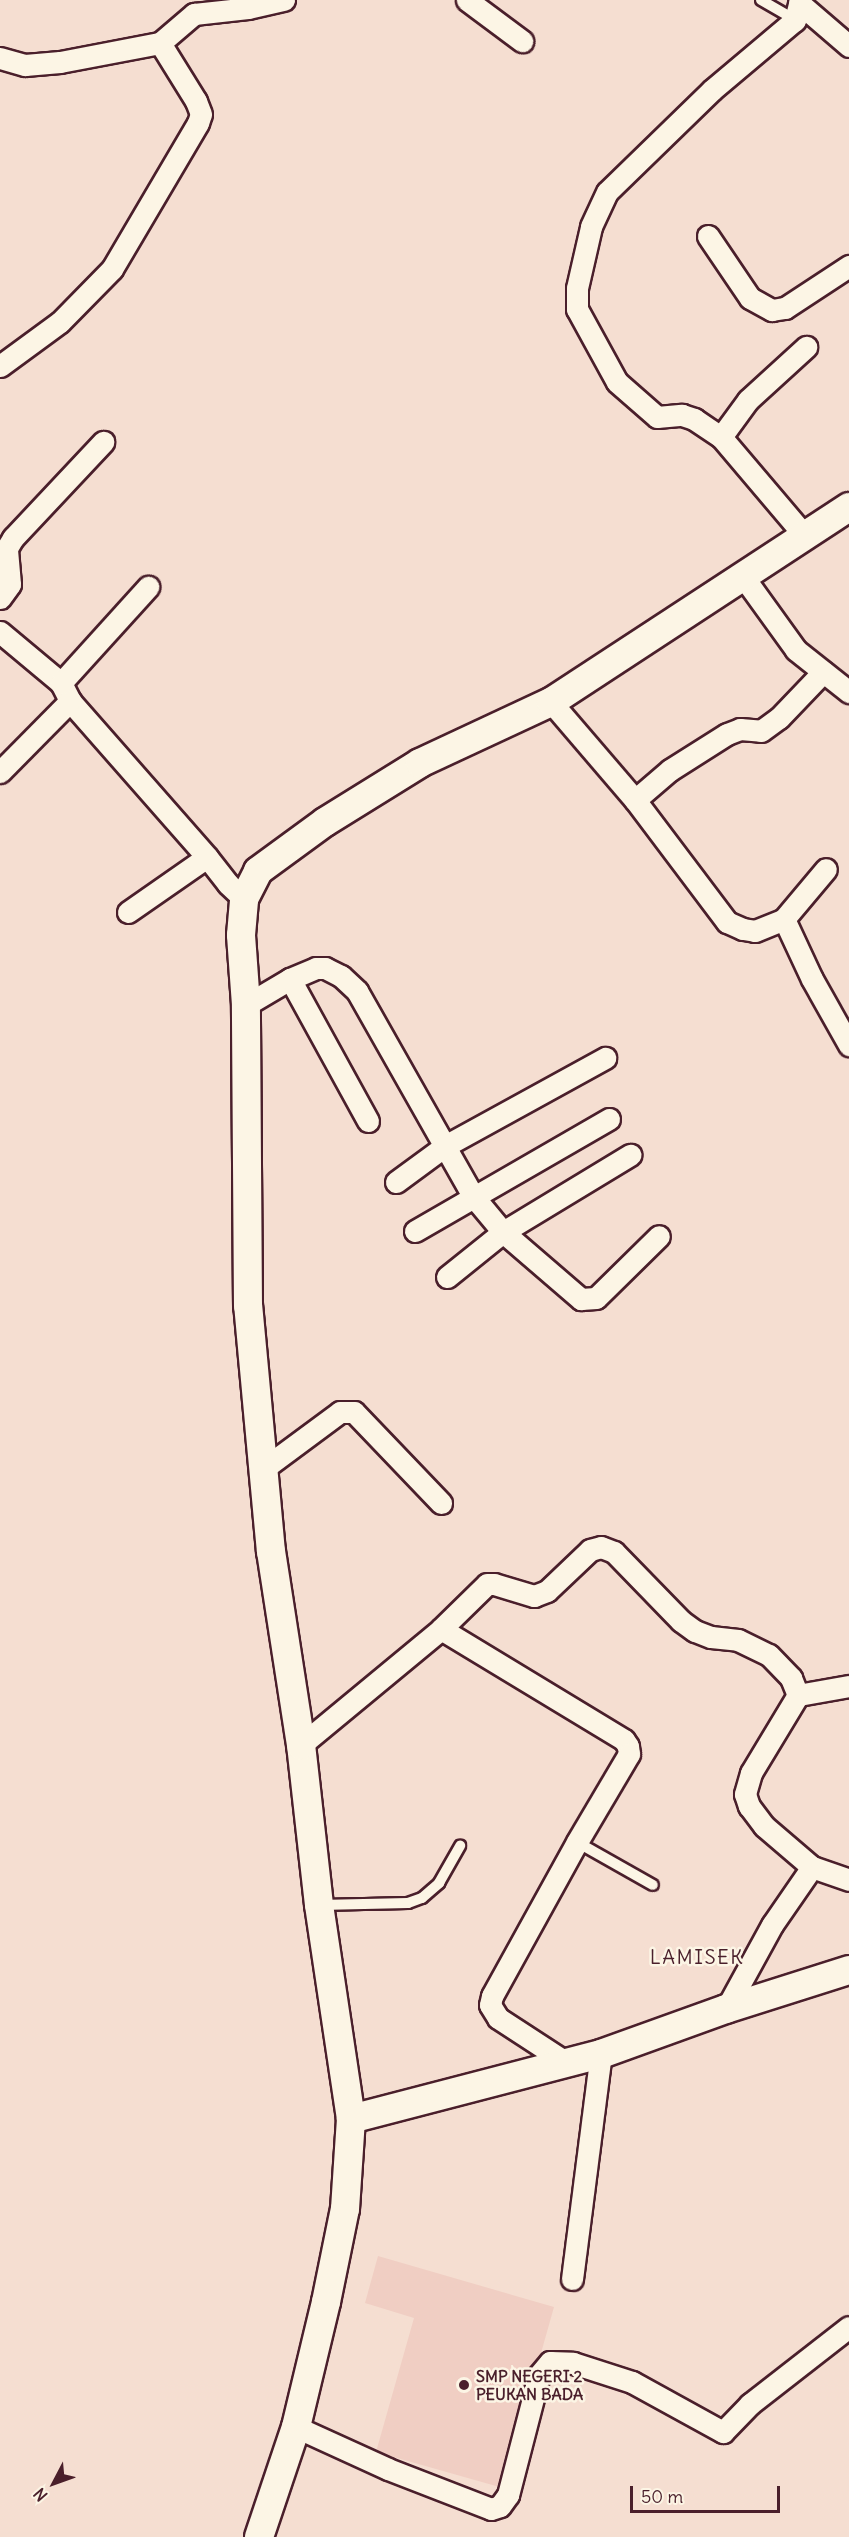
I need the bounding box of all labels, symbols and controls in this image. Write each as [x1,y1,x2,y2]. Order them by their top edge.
district label: LAMISEK [650,1944,744,1968]
place label: SMP NEGERI 2 PEUKAN BADA [476,2366,583,2404]
marker: SMP NEGERI 2 PEUKAN BADA [457,2378,471,2392]
north arrow [24,2453,84,2513]
scale bar [633,2474,783,2512]
text: N [29,2484,52,2506]
text: 50 m [641,2485,683,2508]

